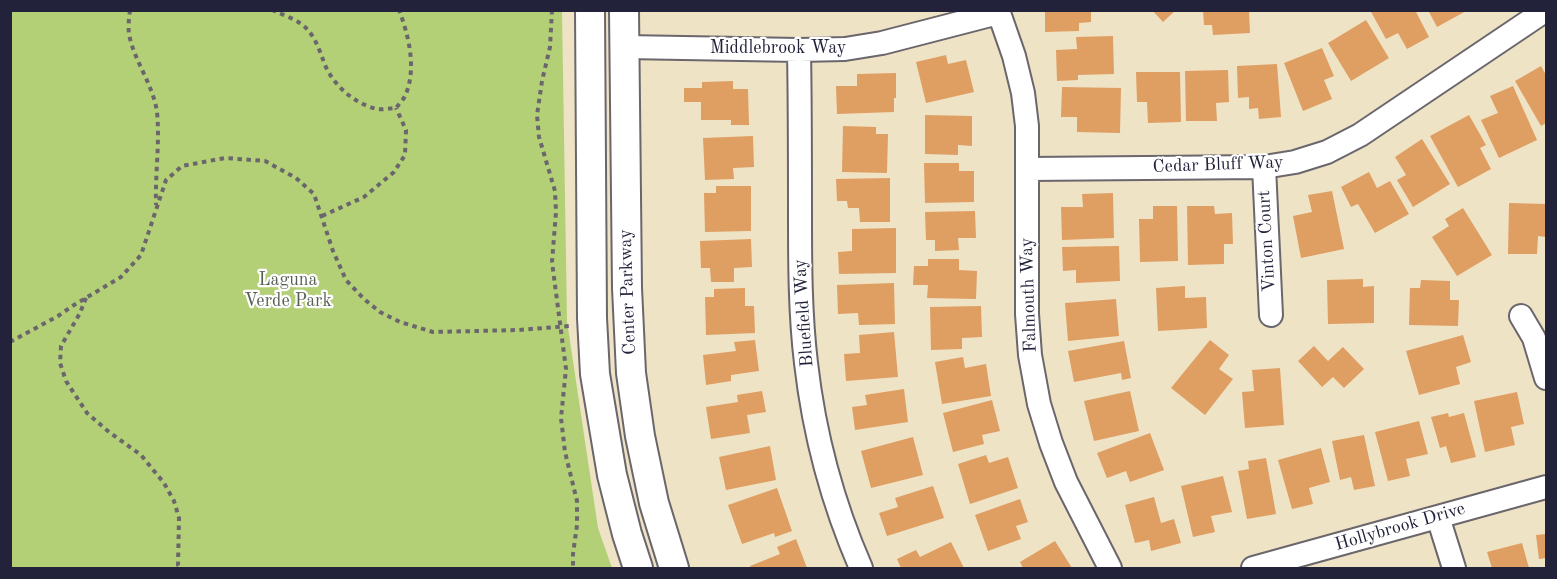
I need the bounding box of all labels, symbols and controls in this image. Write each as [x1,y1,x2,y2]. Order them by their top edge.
street label: Middlebrook Way [710,37,846,59]
street label: Cedar Bluff Way [1152,152,1284,178]
street label: Vinton Court [1254,190,1280,292]
street label: Center Parkway [615,229,641,355]
street label: Falmouth Way [1016,237,1042,353]
street label: Bluefield Way [789,258,819,368]
park label: Laguna Verde Park [244,269,332,312]
street label: Hollybrook Drive [1332,498,1468,556]

